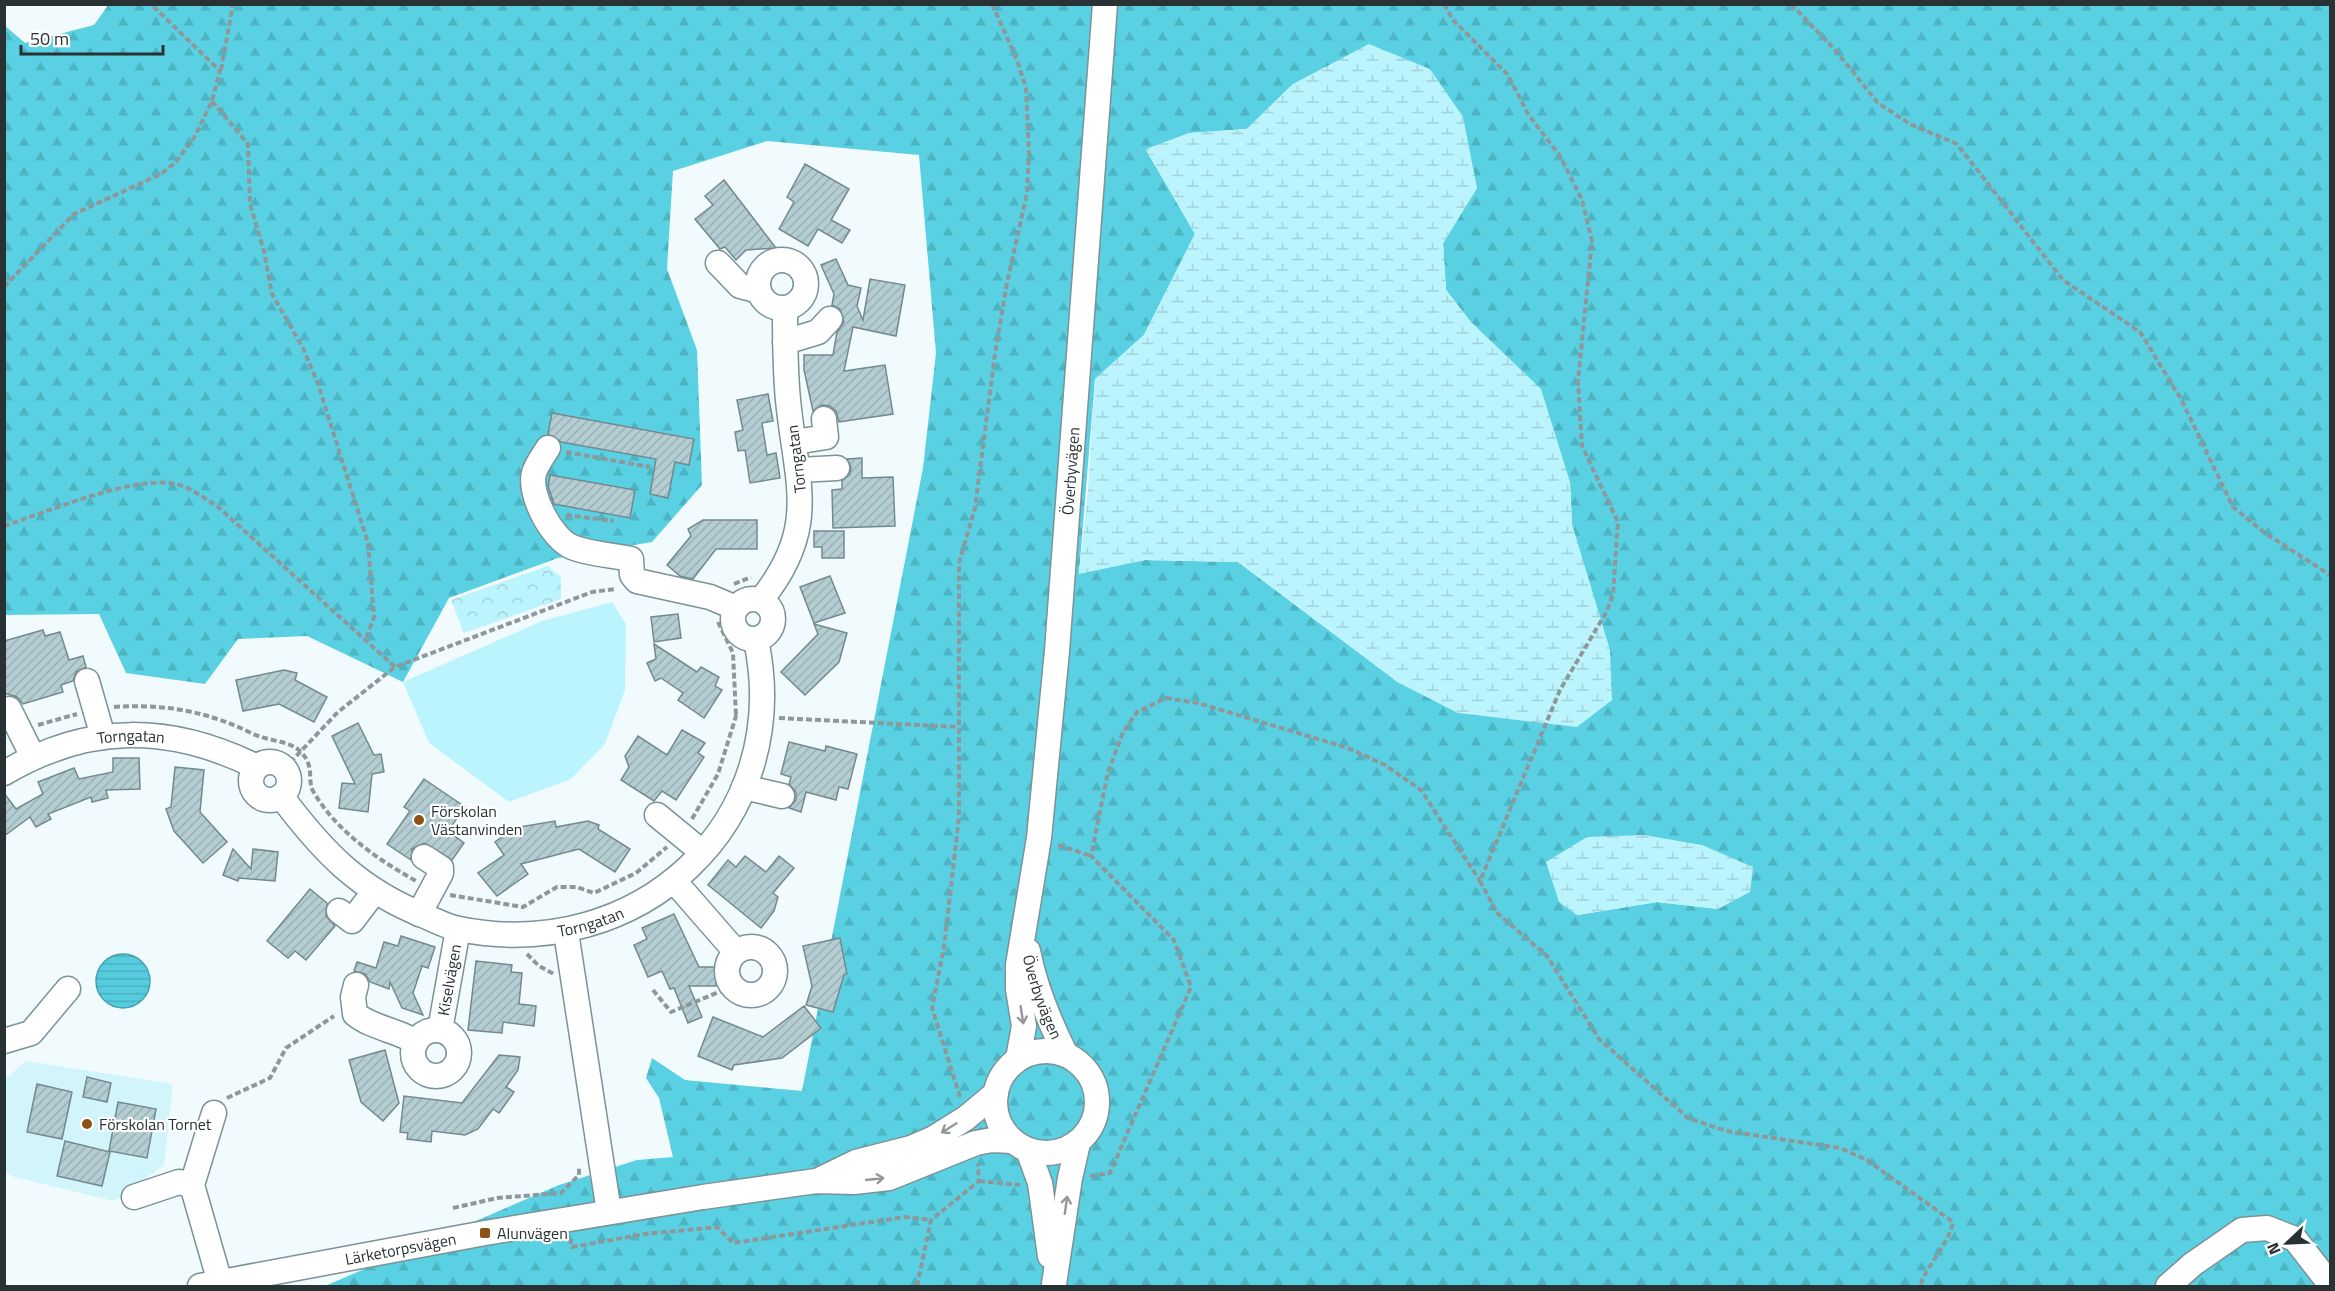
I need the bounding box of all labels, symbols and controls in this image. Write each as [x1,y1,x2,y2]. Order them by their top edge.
scale bar [21,18,164,56]
text: 50 m [30,25,69,52]
street label: Torngatan [780,424,812,494]
street label: Överbyvägen [1055,426,1086,516]
street label: Torngatan [95,723,166,750]
place label: Förskolan Västanvinden [431,799,522,841]
marker: Förskolan Västanvinden [412,813,426,827]
street label: Torngatan [556,901,627,943]
street label: Kiselvägen [431,942,467,1018]
street label: Överbyvägen [1017,952,1069,1043]
one-way arrow [1017,1005,1028,1025]
place label: Förskolan Tornet [99,1112,212,1136]
marker: Förskolan Tornet [80,1117,94,1131]
one-way arrow [941,1123,958,1135]
one-way arrow [864,1174,884,1185]
one-way arrow [1060,1196,1071,1216]
north arrow [2257,1213,2317,1273]
place label: Alunvägen [497,1221,568,1245]
marker: Alunvägen [478,1226,492,1240]
street label: Lärketorpsvägen [343,1227,458,1271]
text: N [2260,1239,2286,1259]

